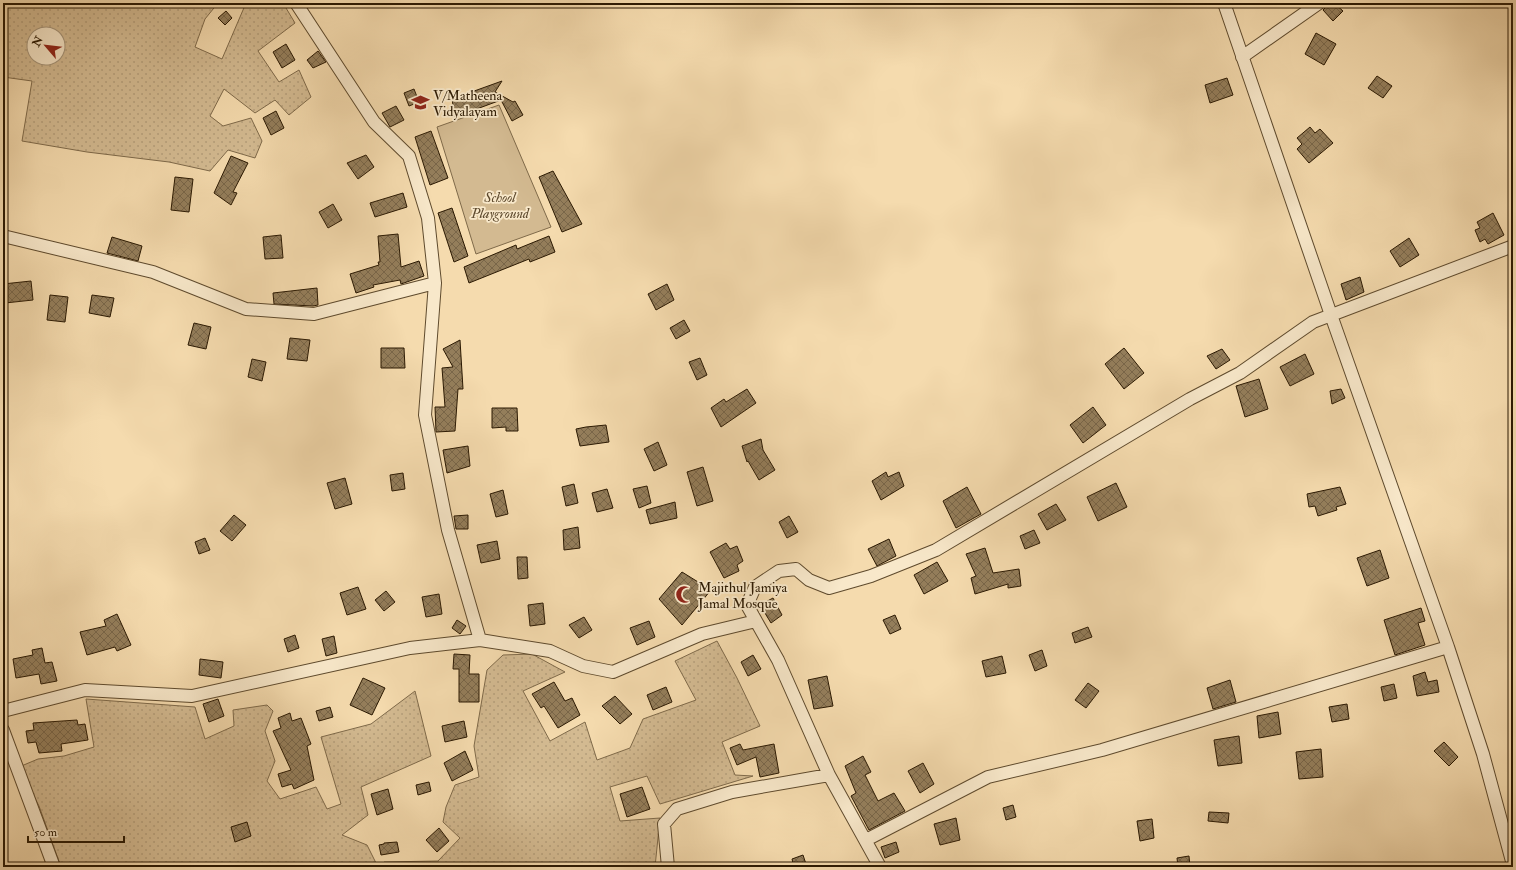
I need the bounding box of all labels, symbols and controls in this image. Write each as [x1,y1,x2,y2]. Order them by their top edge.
north arrow [26,26,66,66]
text: N [29,33,46,50]
place label: V/Matheena Vidyalayam [433,87,503,121]
school or university icon: V/Matheena Vidyalayam [410,93,430,113]
park label: School Playground [470,189,530,222]
place label: Majithul Jamiya Jamal Mosque [697,579,787,612]
mosque icon: Majithul Jamiya Jamal Mosque [675,585,695,605]
scale bar [28,818,124,844]
text: 50 m [34,825,58,840]

